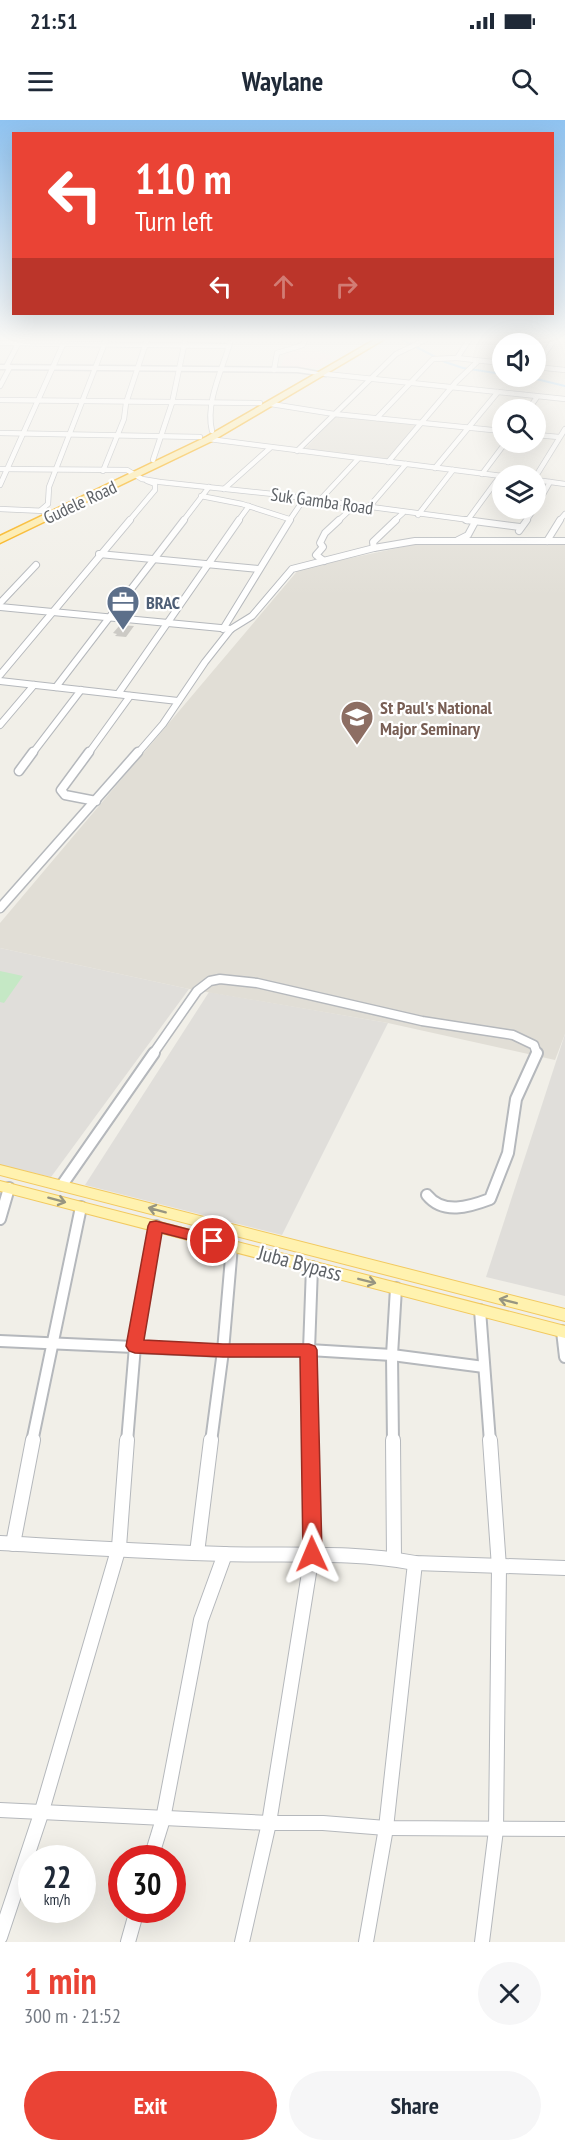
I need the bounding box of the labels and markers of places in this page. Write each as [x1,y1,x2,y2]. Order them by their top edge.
office icon: BRAC [105,584,141,631]
place label: BRAC [146,591,180,614]
place label: St Paul's National Major Seminary [380,696,493,740]
school or university icon: St Paul's National Major Seminary [339,699,375,746]
pin [187,1215,238,1266]

